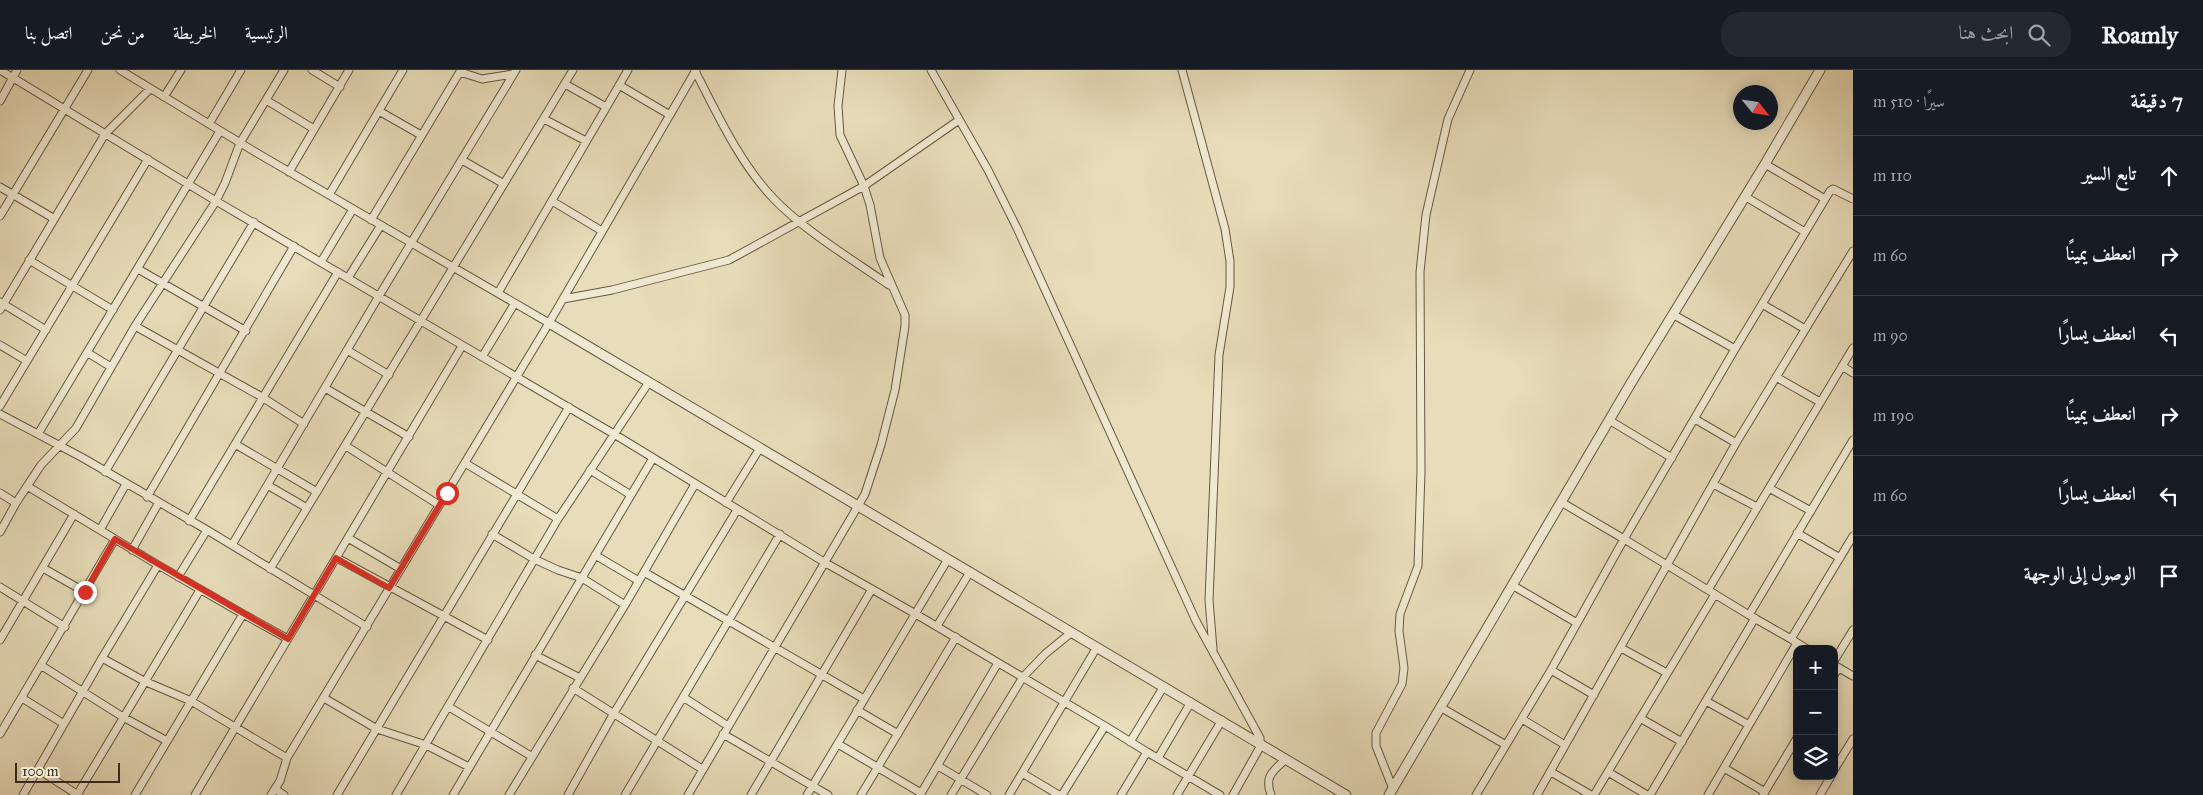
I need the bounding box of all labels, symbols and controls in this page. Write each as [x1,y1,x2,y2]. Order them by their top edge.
search box [1721,12,2071,57]
text: Roamly [2101,20,2178,50]
text: ابحث هنا [1959,21,2013,44]
icon: search [2025,21,2053,49]
text: اتصل بنا [25,22,72,44]
text: من نحن [100,22,145,44]
text: الخريطة [173,22,217,44]
text: الرئيسية [245,22,288,44]
north arrow [1733,85,1778,130]
text: 7 دقيقة [2131,88,2183,114]
text: سيرًا · 510 m [1873,92,1945,111]
text: تابع السير [2082,162,2136,185]
icon: ahead [2155,162,2183,190]
text: 110 m [1873,166,1912,185]
text: انعطف يمينًا [2066,242,2136,265]
icon: right [2155,242,2183,270]
text: 60 m [1873,246,1907,265]
text: انعطف يسارًا [2058,322,2136,345]
icon: left [2155,322,2183,350]
text: 90 m [1873,326,1908,345]
text: انعطف يمينًا [2066,402,2136,425]
icon: right [2155,402,2183,430]
text: 190 m [1873,406,1914,425]
route start [436,482,459,505]
text: انعطف يسارًا [2058,482,2136,505]
icon: left [2155,482,2183,510]
text: 60 m [1873,486,1907,505]
text: الوصول إلى الوجهة [2024,562,2136,585]
icon: arrive [2155,562,2183,590]
route end [74,581,97,604]
map controls [1793,645,1838,780]
button: + [1793,645,1838,690]
button: − [1793,690,1838,735]
button: layers [1793,735,1838,780]
scale bar [15,760,120,783]
text: 100 m [22,763,59,780]

